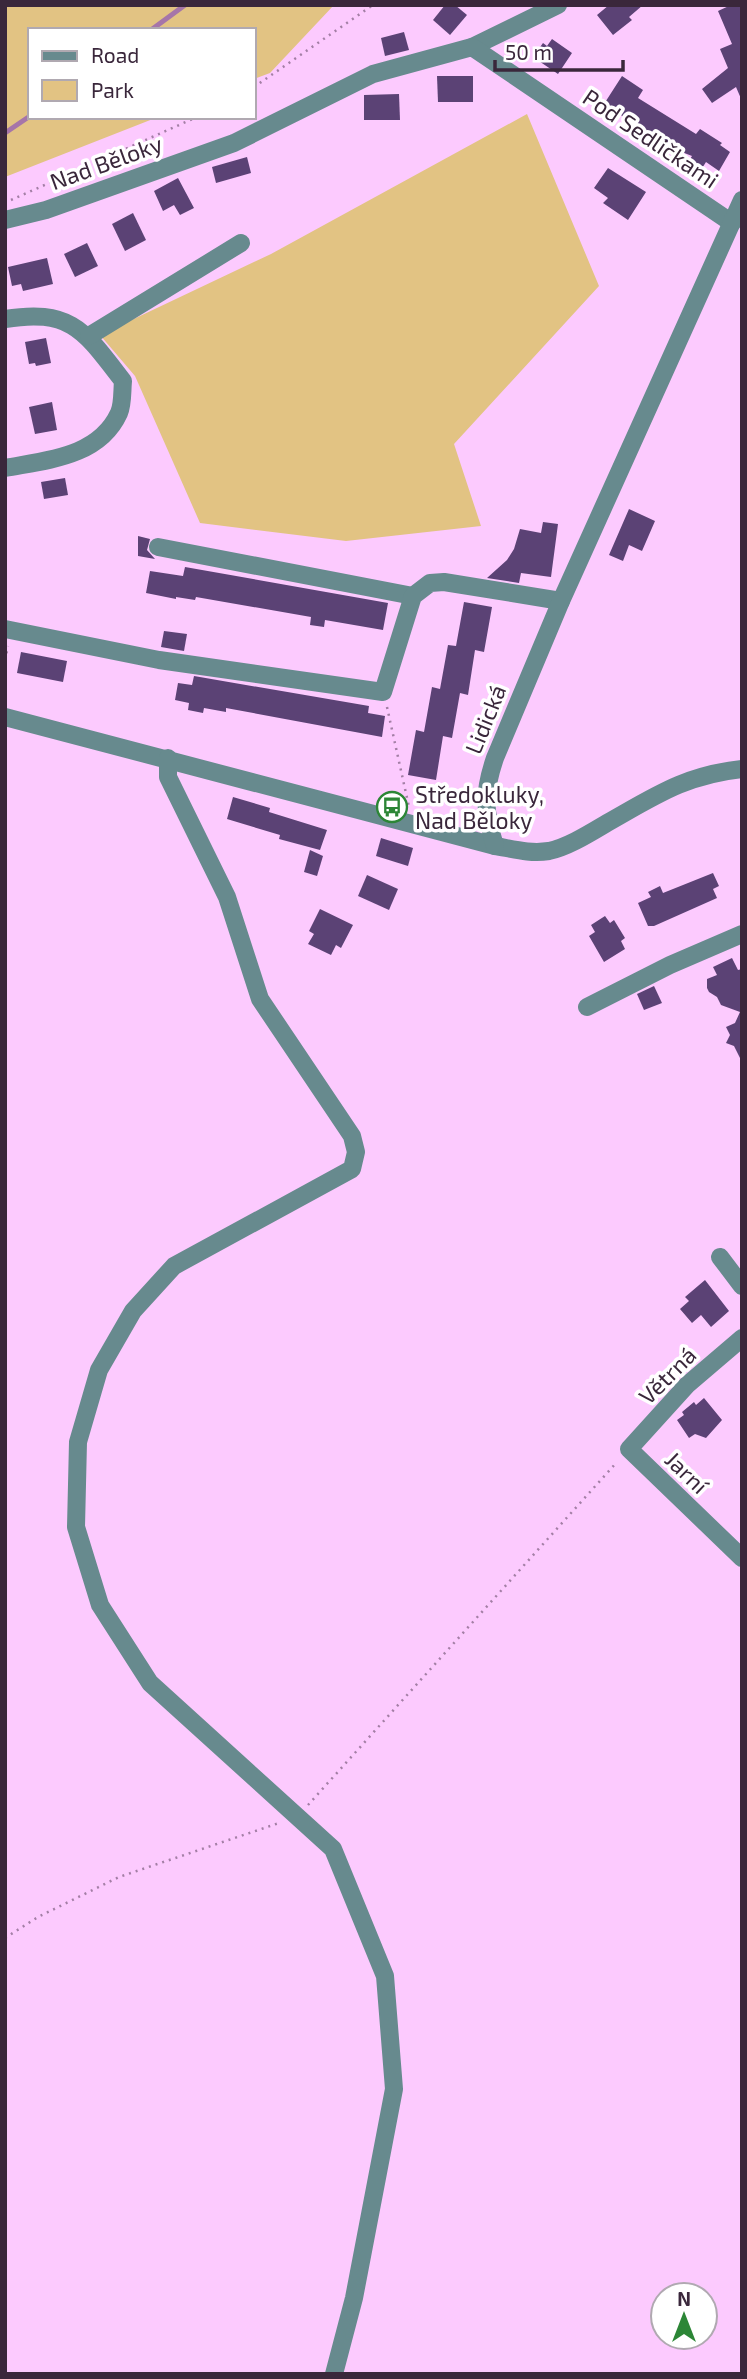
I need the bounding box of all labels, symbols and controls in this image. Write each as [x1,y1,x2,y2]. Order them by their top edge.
legend [28,28,256,119]
scale bar [495,28,623,72]
text: 50 m [505,39,552,64]
text: Road [91,42,139,67]
text: Park [91,77,134,102]
street label: Pod Sedličkami [578,82,724,194]
street label: Nad Běloky [46,129,166,195]
street label: Lidická [459,680,511,758]
place label: Středokluky, Nad Běloky [415,780,544,834]
bus stop icon: Středokluky, Nad Běloky [375,790,409,824]
street label: Větrná [633,1341,701,1409]
street label: Jarní [660,1445,715,1500]
north arrow [649,2281,719,2351]
text: N [677,2287,691,2310]

